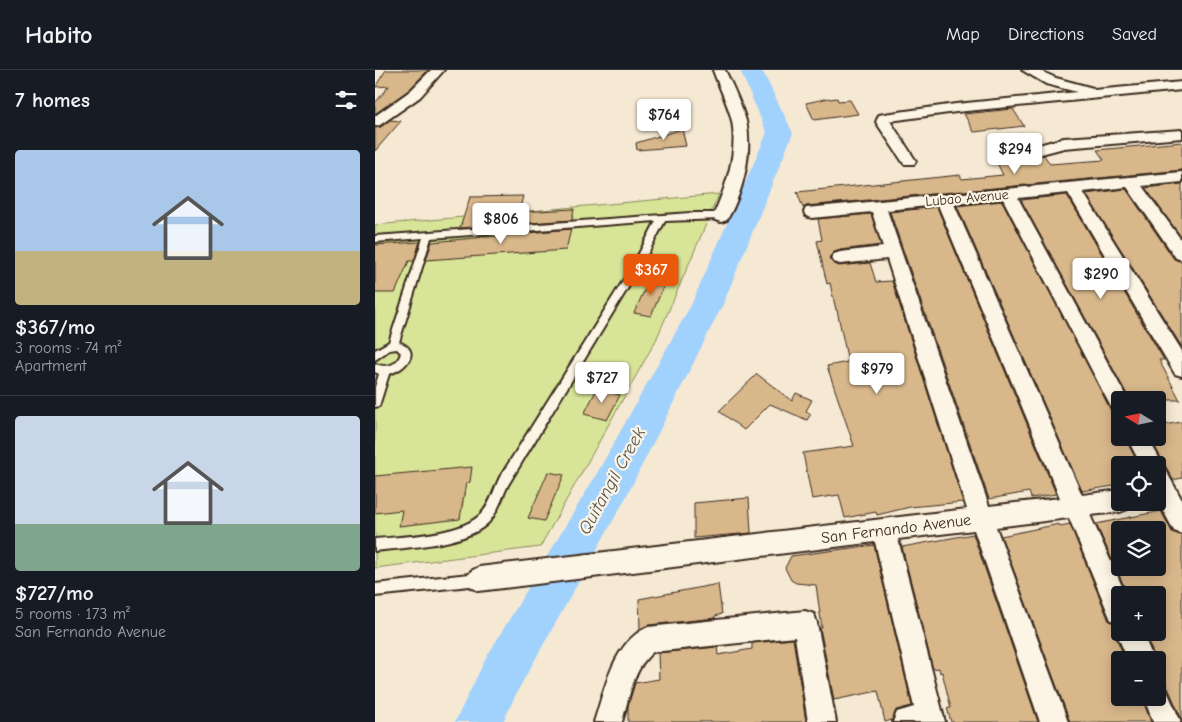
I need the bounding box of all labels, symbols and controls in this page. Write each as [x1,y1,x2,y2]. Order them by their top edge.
text: Habito [25,21,92,49]
text: Map [946,24,980,45]
text: Directions [1008,24,1084,45]
text: Saved [1112,24,1157,45]
icon: filters [332,86,360,114]
text: 7 homes [15,88,90,112]
pin: $764 [634,98,694,141]
text: $764 [648,106,680,124]
pin: $294 [985,132,1045,175]
text: $294 [998,140,1032,158]
icon: home [143,183,233,273]
street label: Lubao Avenue [925,186,1009,210]
pin: $806 [471,202,531,245]
text: $806 [483,210,519,228]
pin: $367 [621,254,681,296]
pin: $290 [1071,258,1131,300]
text: $367 [634,261,668,279]
text: $290 [1083,265,1119,283]
text: $367/mo [15,315,95,339]
text: 3 rooms · 74 m² [15,339,121,357]
pin: $979 [847,352,907,395]
text: Apartment [15,357,87,375]
text: $979 [860,360,894,378]
pin: $727 [572,362,632,404]
text: $727 [586,369,618,387]
north arrow [1111,391,1166,446]
map controls [1111,391,1166,706]
water label: Quitangil Creek [574,424,650,538]
icon: home [143,448,233,538]
button: locate [1111,456,1166,511]
street label: San Fernando Avenue [820,511,972,547]
button: layers [1111,521,1166,576]
text: $727/mo [15,581,94,605]
button: + [1111,586,1166,641]
text: 5 rooms · 173 m² [15,605,130,623]
text: San Fernando Avenue [15,623,166,641]
button: − [1111,651,1166,706]

